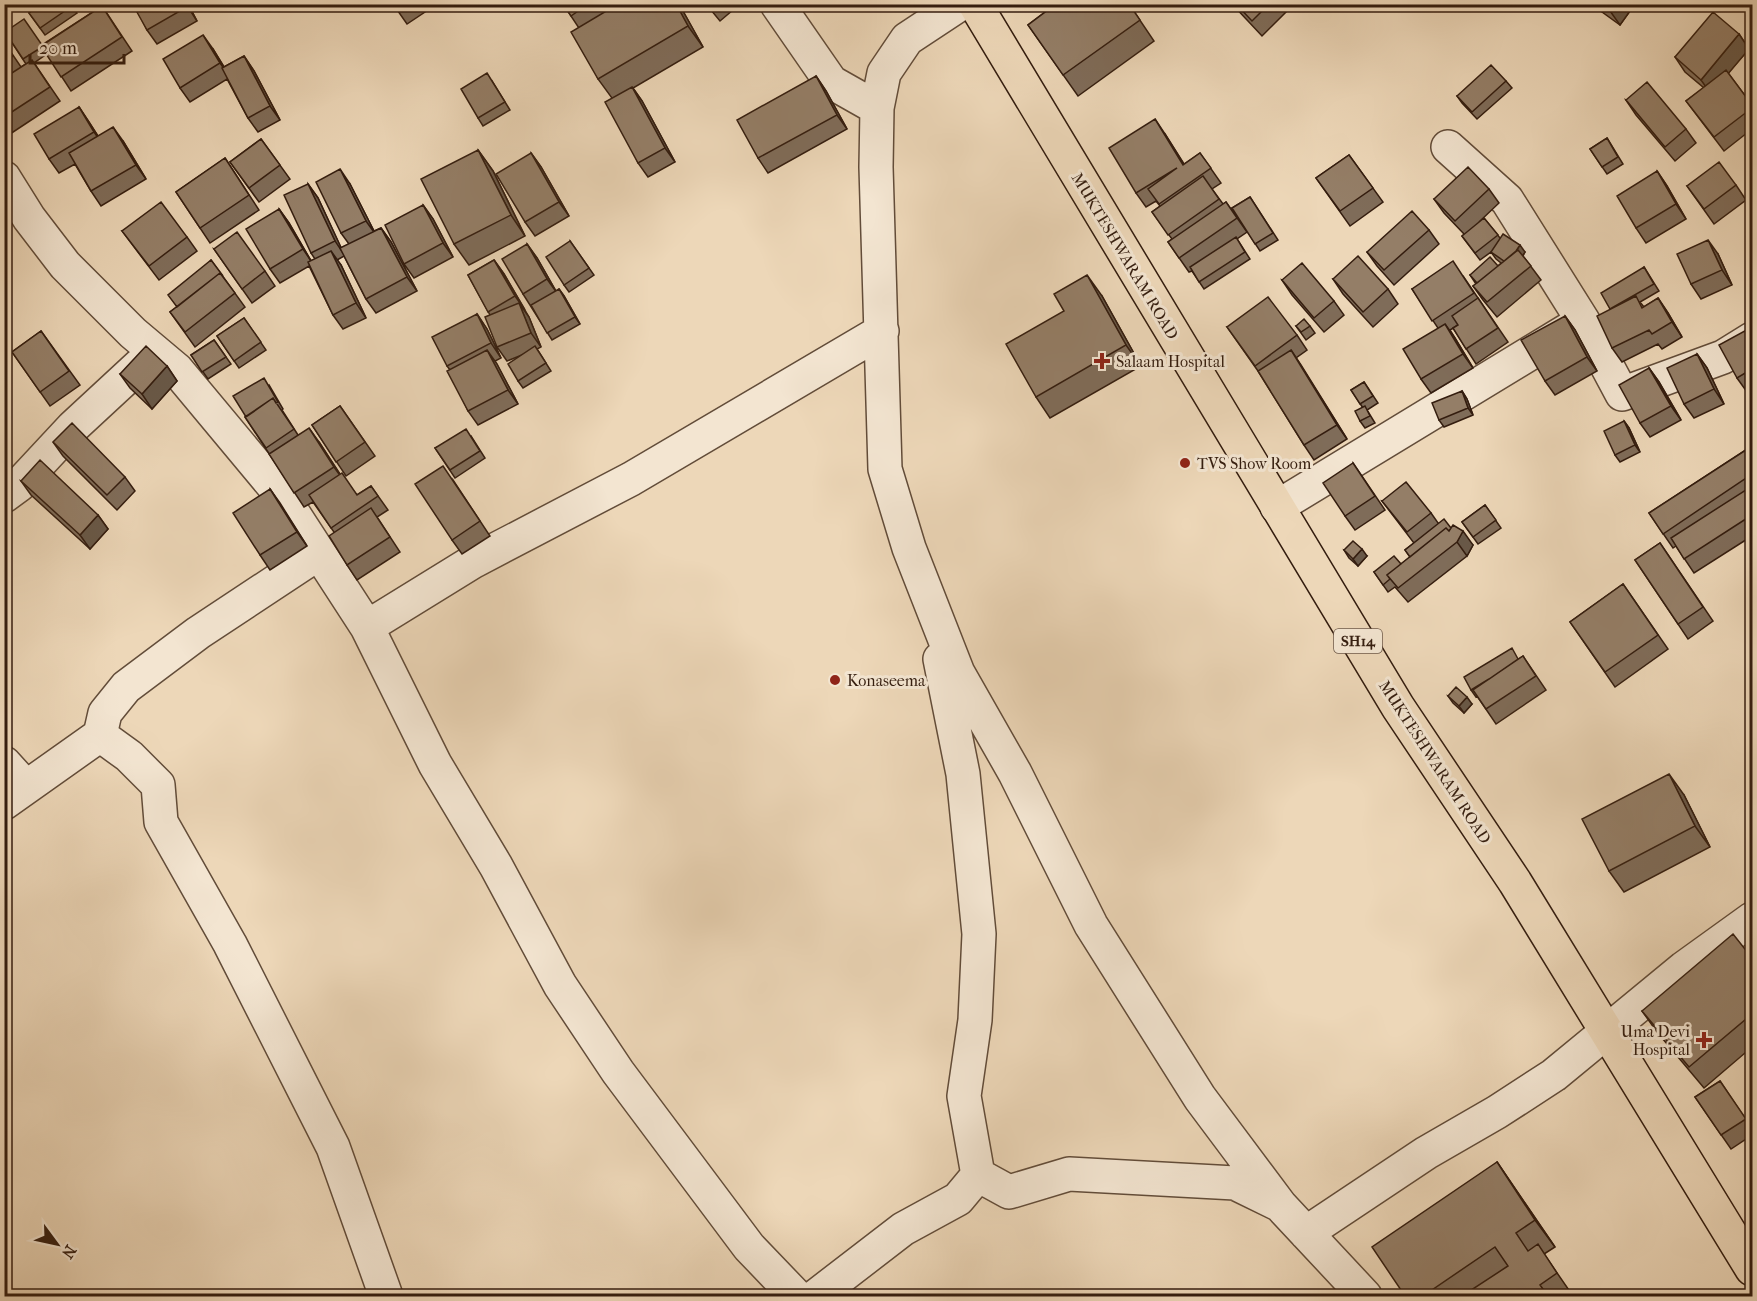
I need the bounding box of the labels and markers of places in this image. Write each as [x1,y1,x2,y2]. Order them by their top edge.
marker: Salaam Hospital [1093,352,1111,370]
place label: Salaam Hospital [1116,352,1225,371]
place label: TVS Show Room [1197,454,1312,473]
marker: TVS Show Room [1178,456,1192,470]
place label: Konaseema [847,671,926,690]
marker: Konaseema [828,673,842,687]
place label: Uma Devi Hospital [1621,1022,1691,1059]
marker: Uma Devi Hospital [1695,1031,1713,1049]

